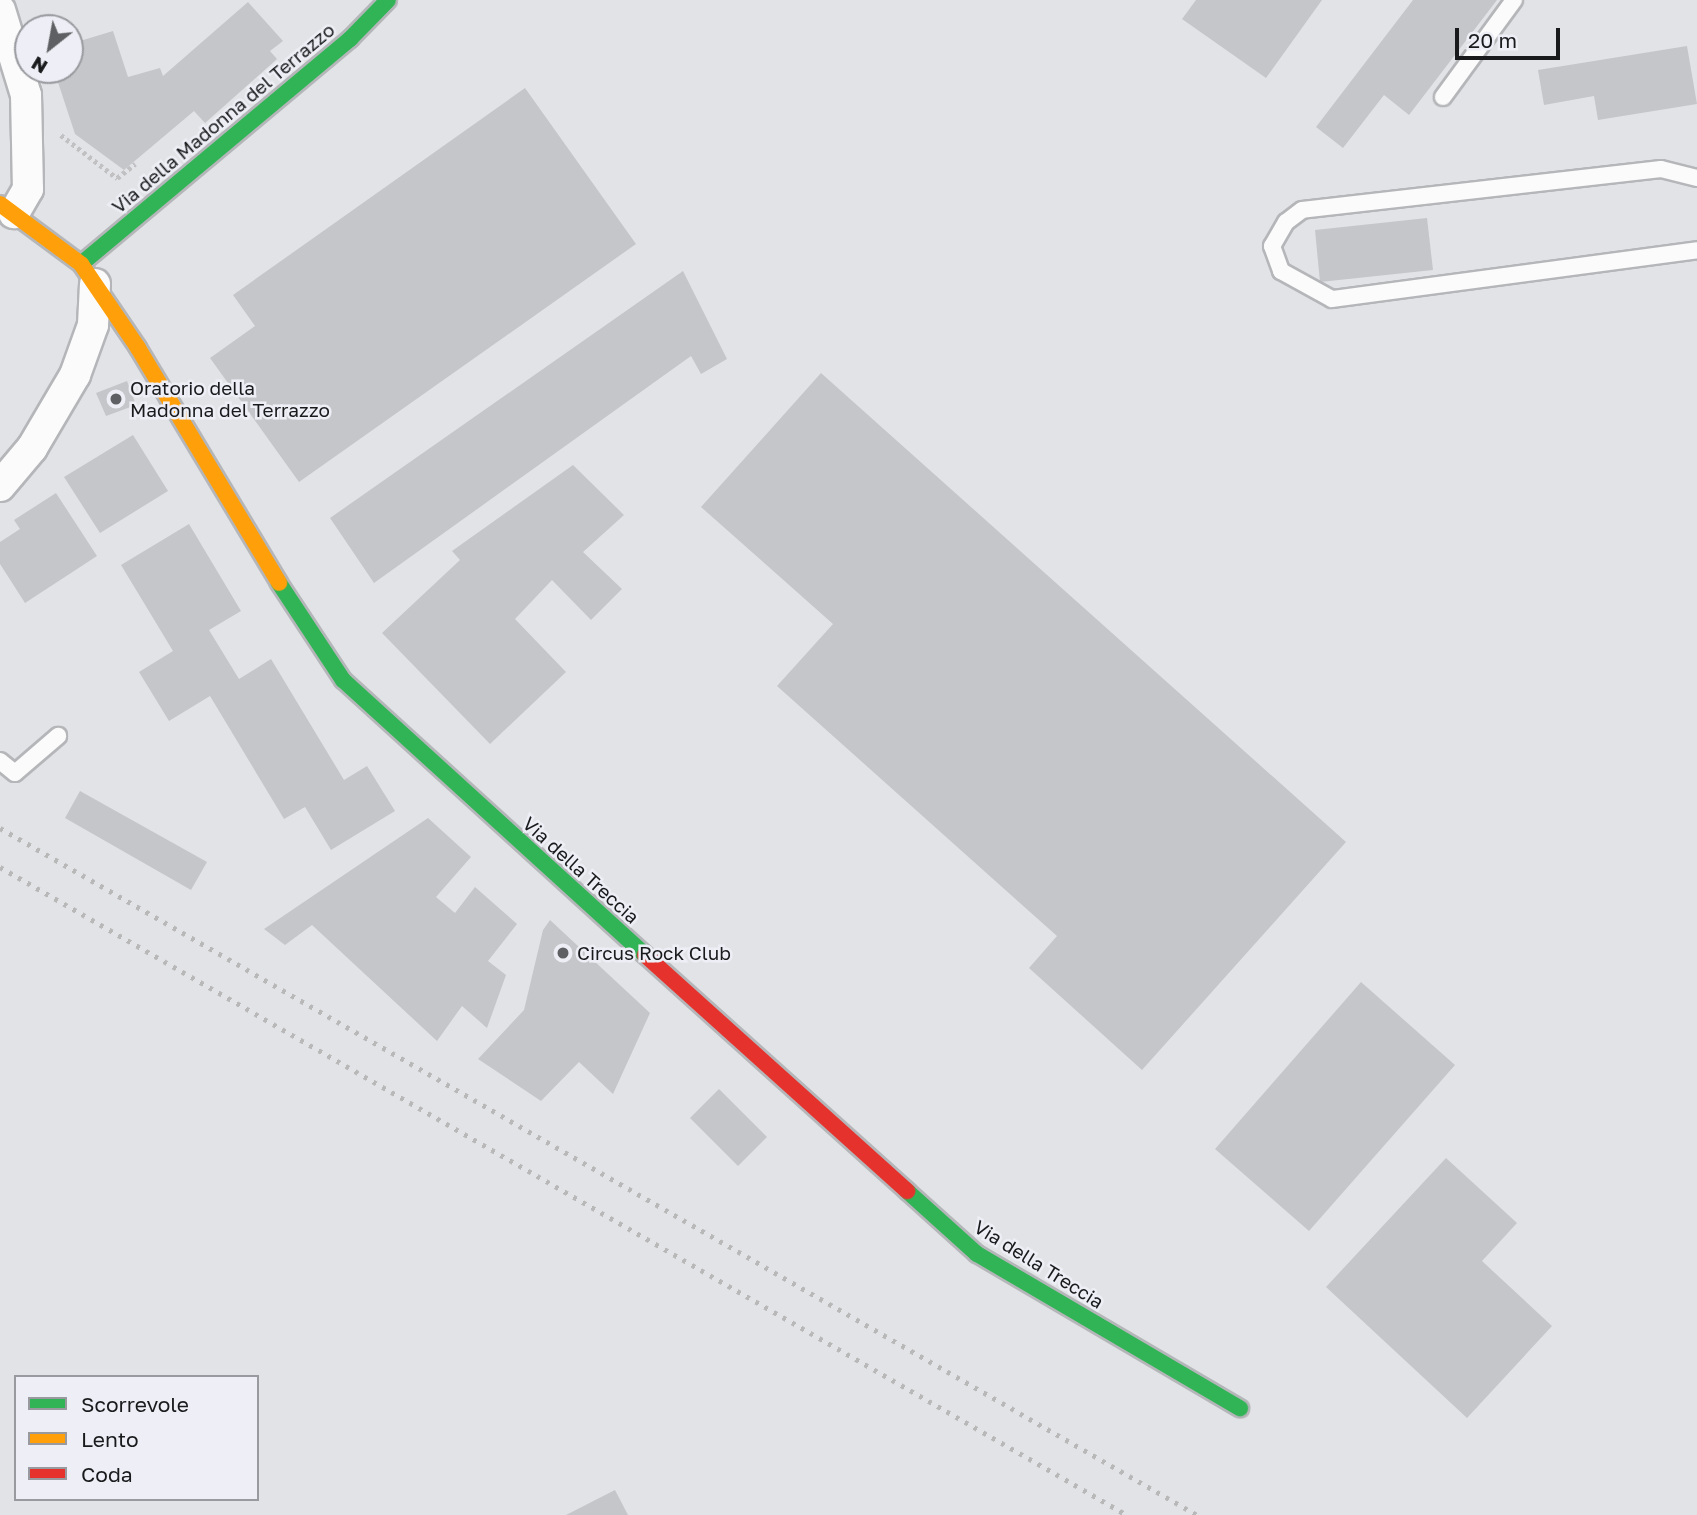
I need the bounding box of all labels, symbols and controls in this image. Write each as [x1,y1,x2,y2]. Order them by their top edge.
north arrow [14,14,84,84]
scale bar [1459,14,1564,58]
street label: Via della Madonna del Terrazzo [107,18,339,218]
text: 20 m [1468,27,1517,53]
text: N [27,52,51,79]
place label: Oratorio della Madonna del Terrazzo [130,377,330,421]
marker: Oratorio della Madonna del Terrazzo [108,391,124,407]
street label: Via della Treccia [518,812,644,928]
place label: Circus Rock Club [577,942,731,964]
marker: Circus Rock Club [555,945,571,961]
street label: Via della Treccia [970,1215,1108,1313]
legend [14,1375,259,1501]
text: Scorrevole [81,1391,189,1417]
text: Lento [81,1426,139,1452]
text: Coda [81,1461,133,1487]

